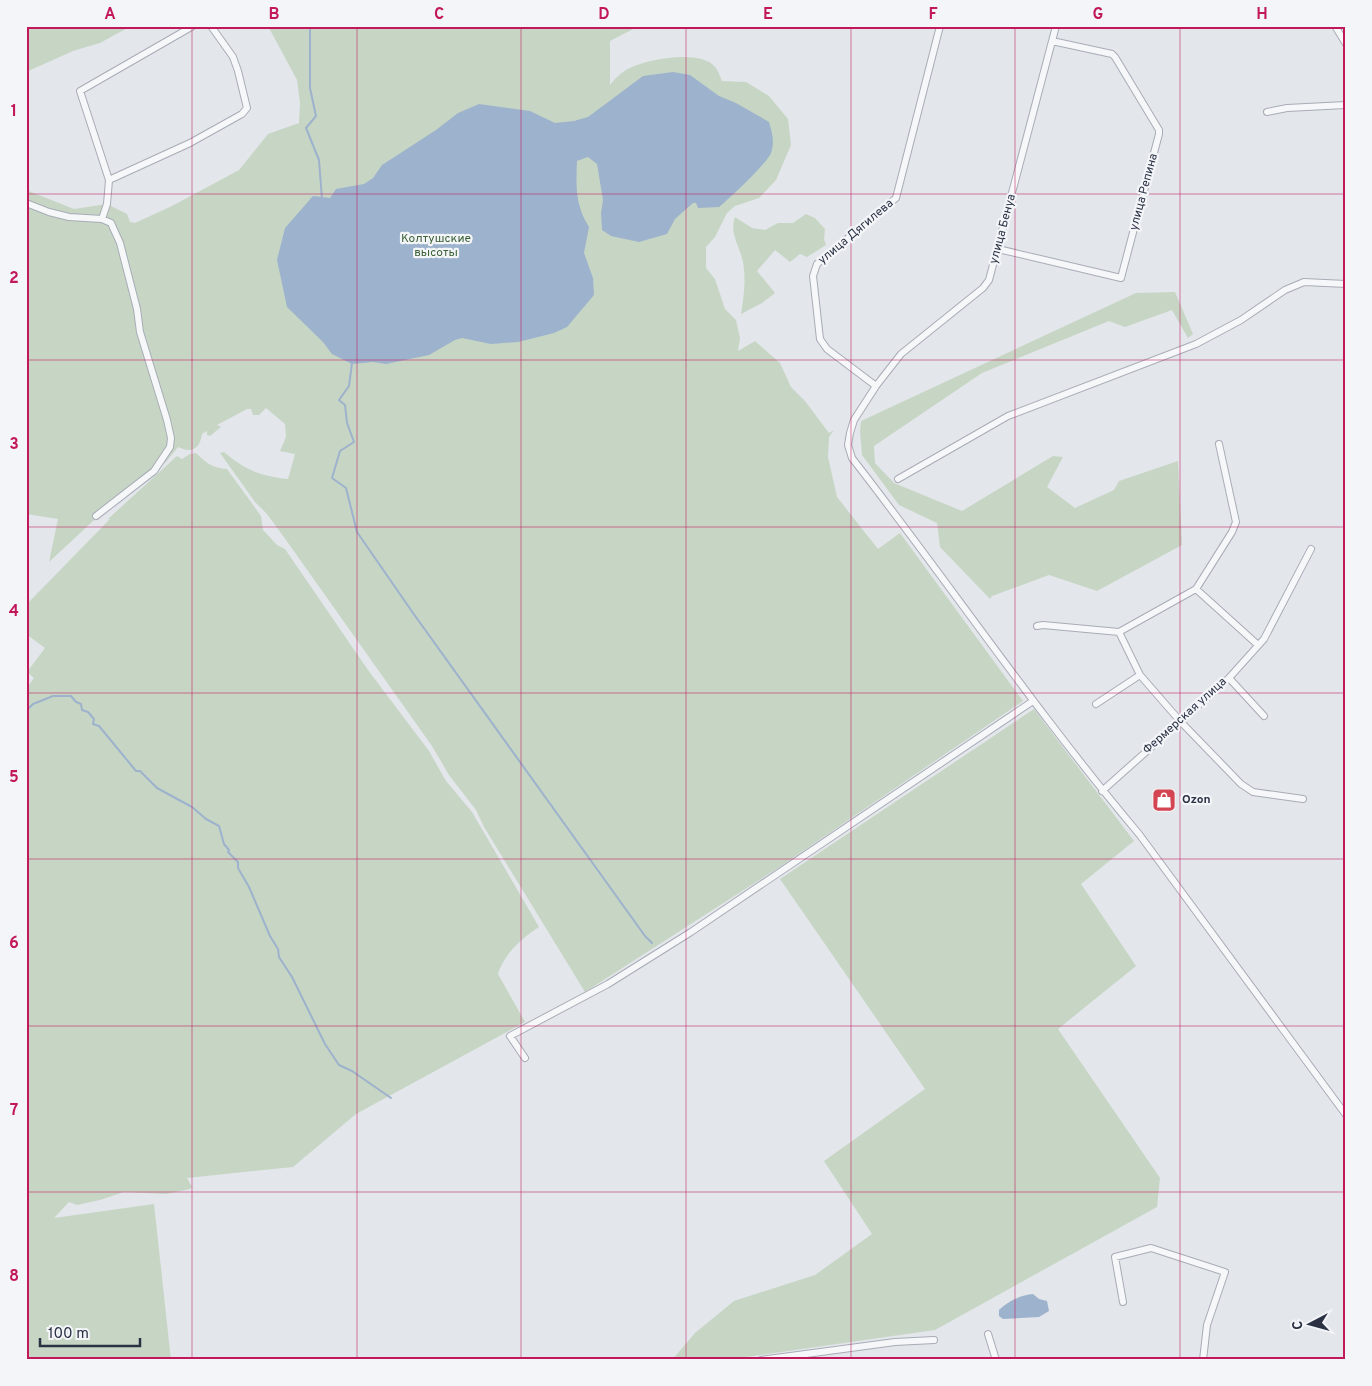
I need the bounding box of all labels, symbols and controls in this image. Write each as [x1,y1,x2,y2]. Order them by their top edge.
text: A [104,5,116,25]
text: B [268,5,280,25]
text: C [434,5,444,25]
text: D [598,5,610,25]
text: E [763,5,773,25]
text: F [928,5,938,25]
text: G [1093,5,1103,25]
text: H [1256,5,1268,25]
text: 1 [11,102,17,122]
street label: улица Репина [1126,152,1162,232]
street label: улица Бенуа [986,192,1020,266]
street label: улица Дягилева [815,196,897,268]
park label: Колтушские высоты [401,231,471,261]
text: 2 [9,269,19,289]
text: 3 [9,435,19,455]
text: 4 [9,602,19,622]
street label: Фермерская улица [1140,674,1230,758]
text: 5 [9,768,19,788]
shop icon: Ozon [1151,787,1177,813]
place label: Ozon [1182,792,1211,808]
text: 6 [9,934,19,954]
text: 7 [10,1101,18,1121]
text: 8 [9,1267,19,1287]
north arrow [1284,1298,1334,1348]
scale bar [40,1316,140,1348]
text: С [1290,1320,1307,1331]
text: 100 m [48,1325,89,1344]

